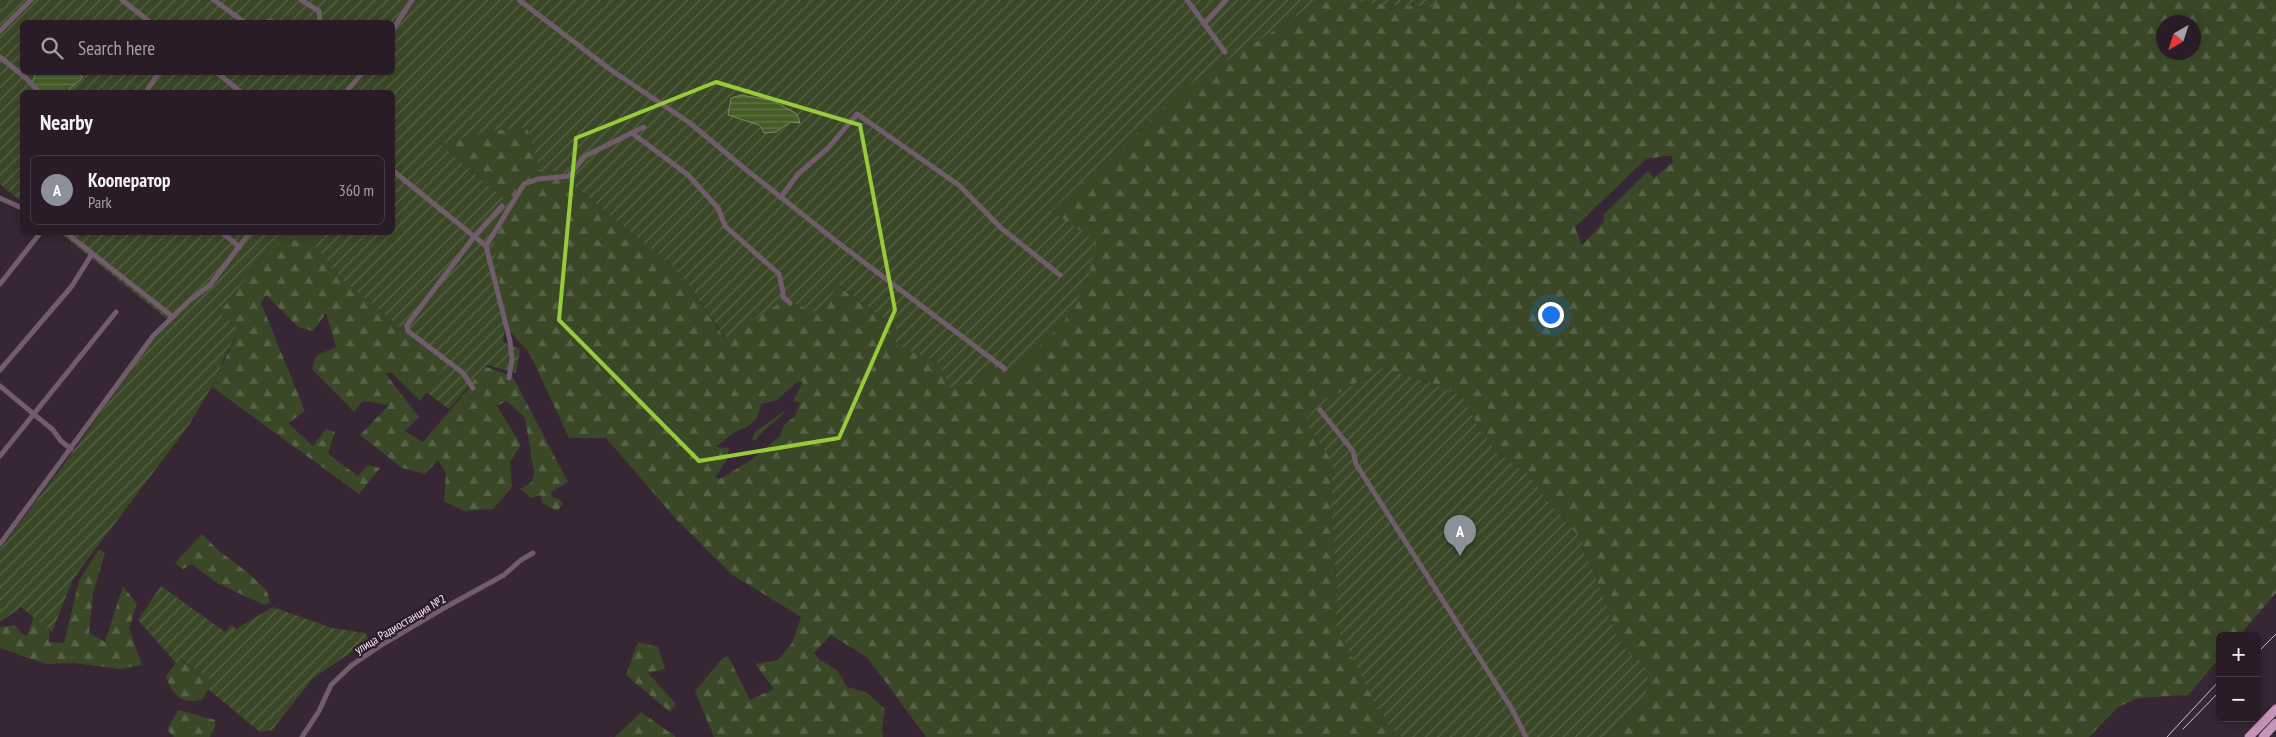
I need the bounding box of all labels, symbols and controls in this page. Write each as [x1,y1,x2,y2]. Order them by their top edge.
north arrow [2156,15,2201,60]
search box [20,20,395,75]
icon: search [38,34,66,62]
text: Search here [78,36,155,60]
text: Nearby [40,109,93,136]
text: Кооператор [88,168,171,192]
text: A [53,180,61,200]
text: 360 m [339,180,374,200]
text: Park [88,192,112,212]
your location [1538,302,1564,328]
pin: A [1444,515,1476,556]
street label: улица Радиостанция №2 [352,591,448,657]
map controls [2216,632,2261,722]
button: + [2216,632,2261,677]
button: − [2216,677,2261,722]

